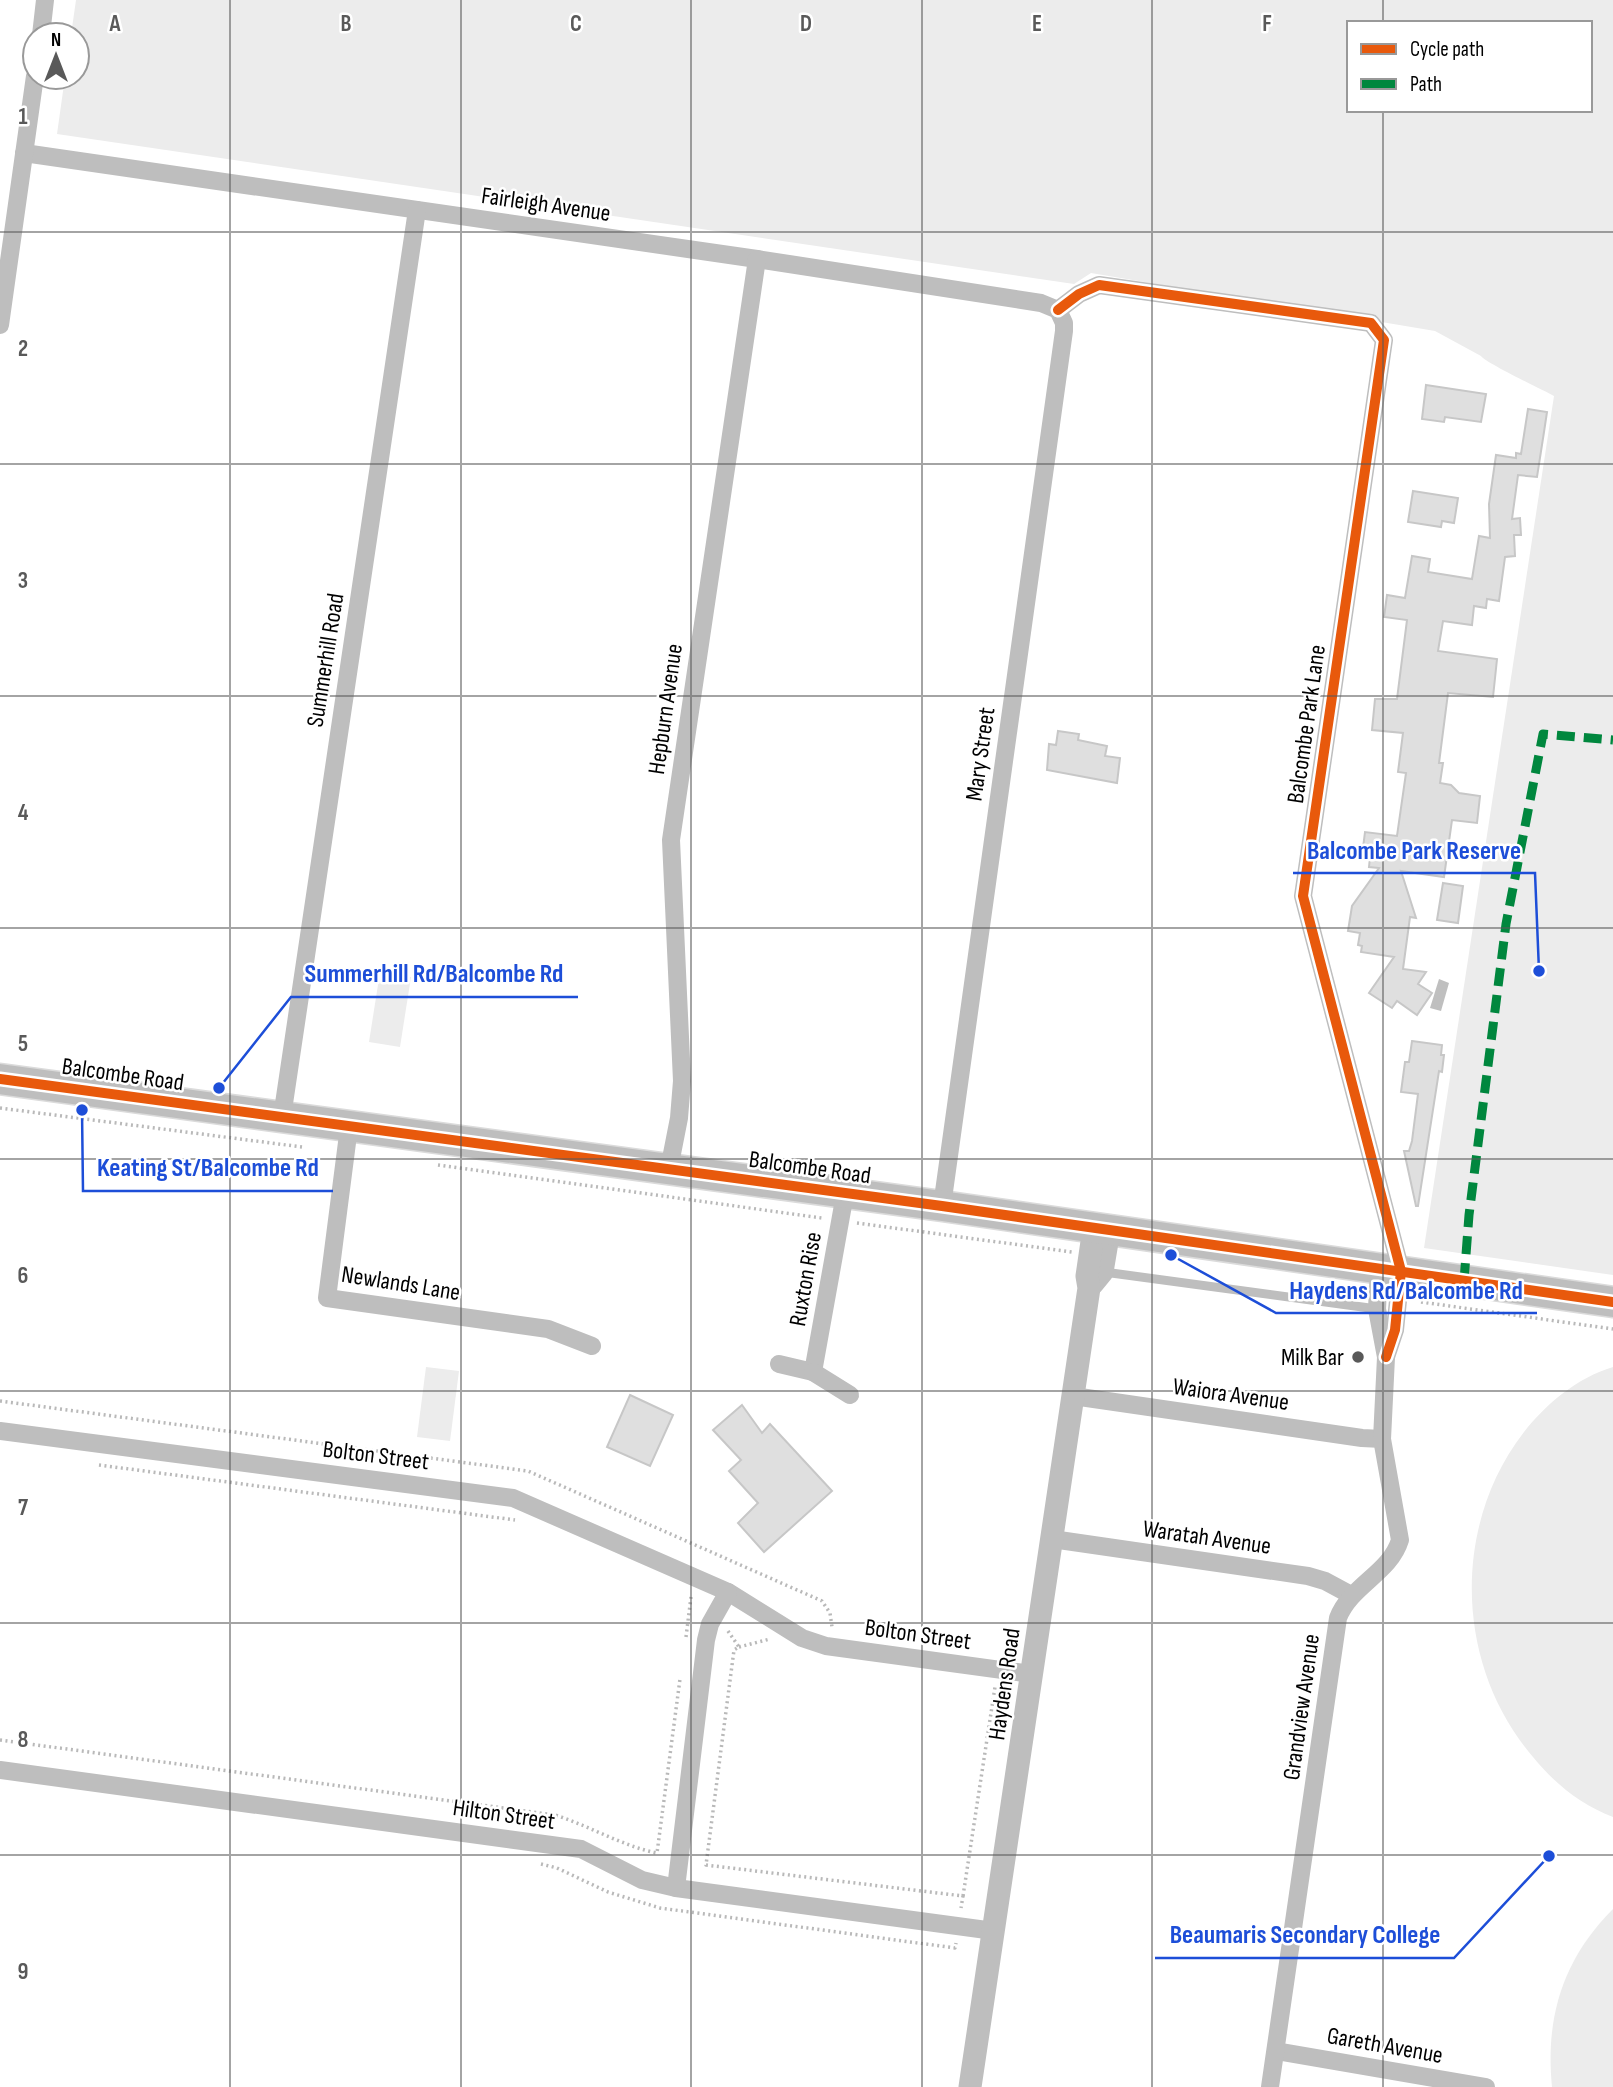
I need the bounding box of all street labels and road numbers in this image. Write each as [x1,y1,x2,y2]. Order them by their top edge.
street label: Fairleigh Avenue [479,181,612,228]
street label: Summerhill Road [301,591,350,729]
street label: Hepburn Avenue [642,642,689,776]
street label: Balcombe Park Lane [1281,643,1332,805]
street label: Mary Street [960,705,1001,803]
street label: Balcombe Road [60,1052,186,1097]
street label: Balcombe Road [747,1145,873,1190]
street label: Ruxton Rise [783,1230,828,1328]
street label: Newlands Lane [340,1260,462,1307]
street label: Waiora Avenue [1171,1372,1291,1417]
street label: Bolton Street [321,1435,431,1476]
street label: Waratah Avenue [1141,1514,1273,1561]
street label: Bolton Street [863,1613,973,1656]
street label: Haydens Road [982,1626,1027,1742]
street label: Grandview Avenue [1277,1632,1326,1782]
street label: Hilton Street [451,1793,557,1836]
street label: Gareth Avenue [1325,2021,1445,2070]

